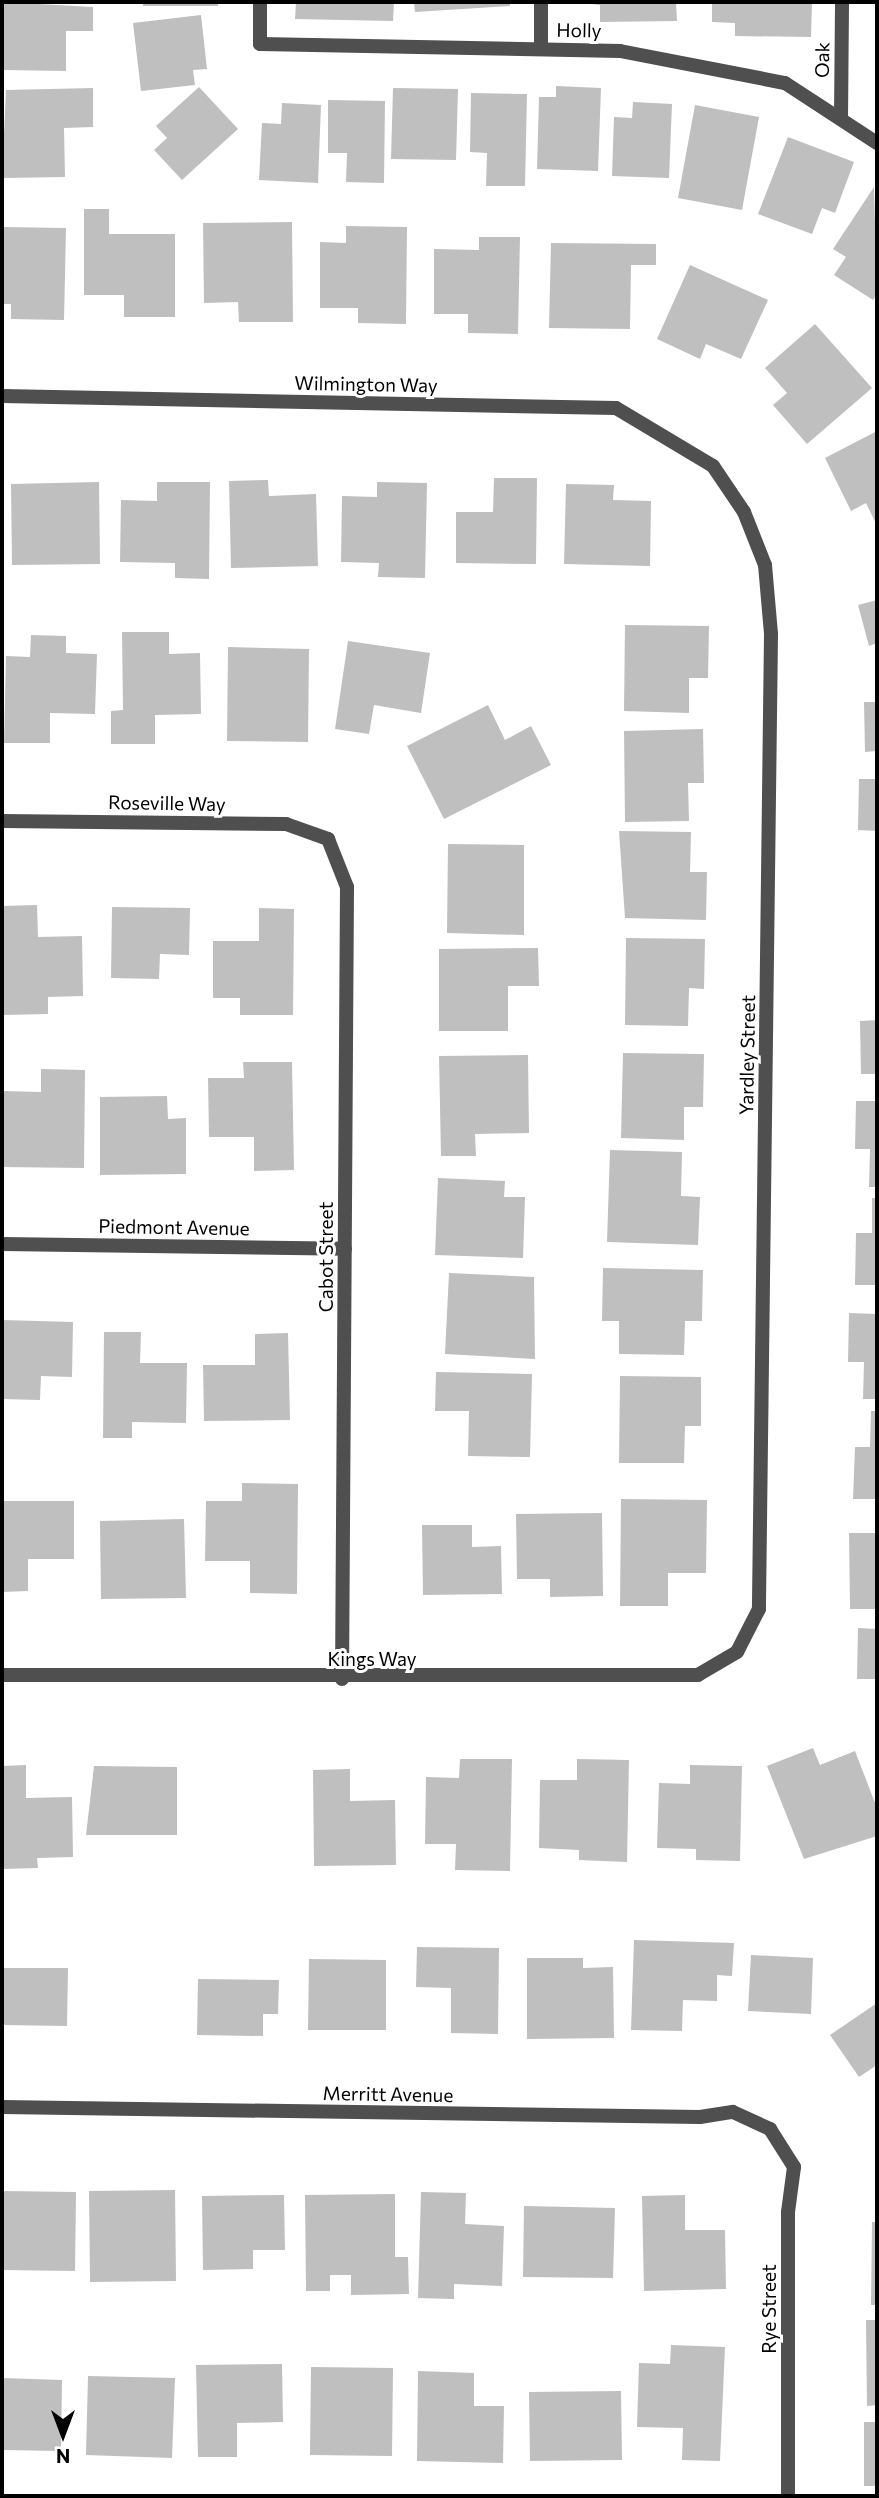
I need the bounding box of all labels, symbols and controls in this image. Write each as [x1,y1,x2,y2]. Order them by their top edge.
street label: Holly [556,18,602,42]
street label: Oak [810,42,834,78]
street label: Wilmington Way [294,371,438,397]
street label: Roseville Way [108,791,226,815]
street label: Yardley Street [735,995,759,1115]
street label: Cabot Street [315,1202,337,1312]
street label: Piedmont Avenue [98,1214,250,1240]
street label: Kings Way [327,1648,417,1670]
street label: Merritt Avenue [322,2081,454,2107]
street label: Rye Street [758,2264,780,2354]
north arrow [28,2400,98,2470]
text: N [56,2445,70,2468]

